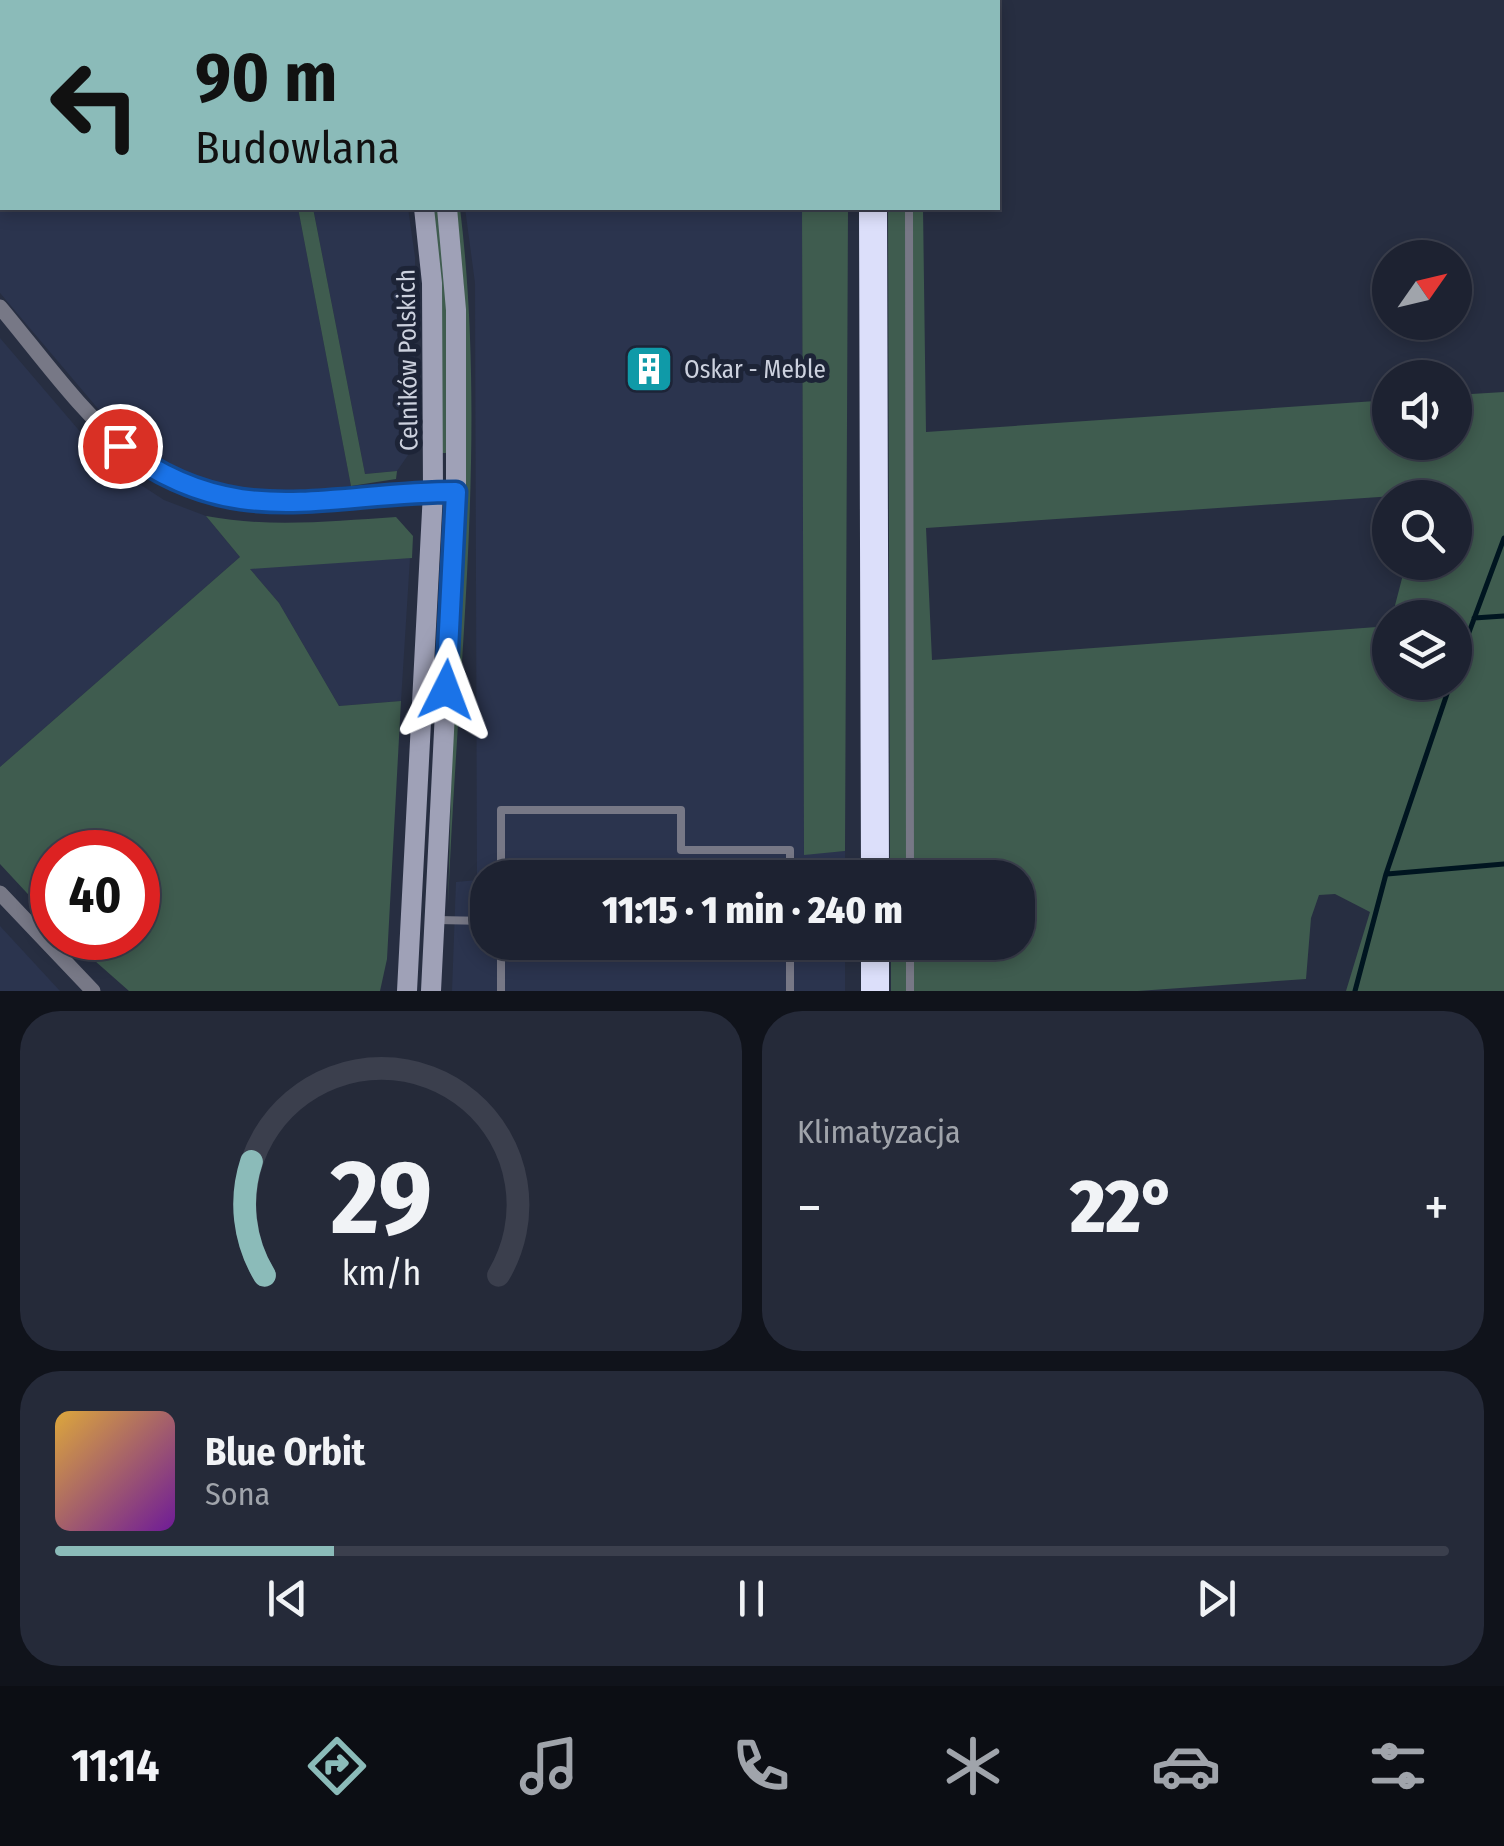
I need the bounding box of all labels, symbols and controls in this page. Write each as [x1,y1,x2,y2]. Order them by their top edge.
text: 90 m [195,36,337,120]
icon: left [30,40,160,170]
text: Budowlana [195,121,400,175]
north arrow [1372,240,1472,340]
map controls [1372,240,1472,700]
street label: Celników Polskich [391,269,425,451]
building icon: Oskar - Meble [623,343,675,395]
place label: Oskar - Meble [684,355,826,385]
button: sound [1372,360,1472,460]
pin [78,404,163,489]
icon: arrive [93,419,148,474]
button: search [1372,480,1472,580]
button: layers [1372,600,1472,700]
position arrow [394,638,498,742]
speed limit sign: 40 [30,830,160,960]
text: 11:15 · 1 min · 240 m [602,887,903,933]
text: Klimatyzacja [797,1113,961,1151]
text: 29 [329,1136,432,1261]
text: 22° [1070,1162,1176,1252]
text: − [797,1175,822,1241]
text: + [1424,1175,1449,1241]
text: km/h [341,1252,421,1294]
text: Blue Orbit [205,1429,365,1475]
text: Sona [205,1475,270,1513]
icon: previous [260,1571,315,1626]
icon: pause [724,1571,779,1626]
icon: next [1189,1571,1244,1626]
icon: directions [302,1731,372,1801]
icon: music [514,1731,584,1801]
icon: phone [726,1731,796,1801]
icon: climate [938,1731,1008,1801]
icon: car [1151,1731,1221,1801]
icon: filters [1363,1731,1433,1801]
text: 11:14 [71,1739,159,1793]

